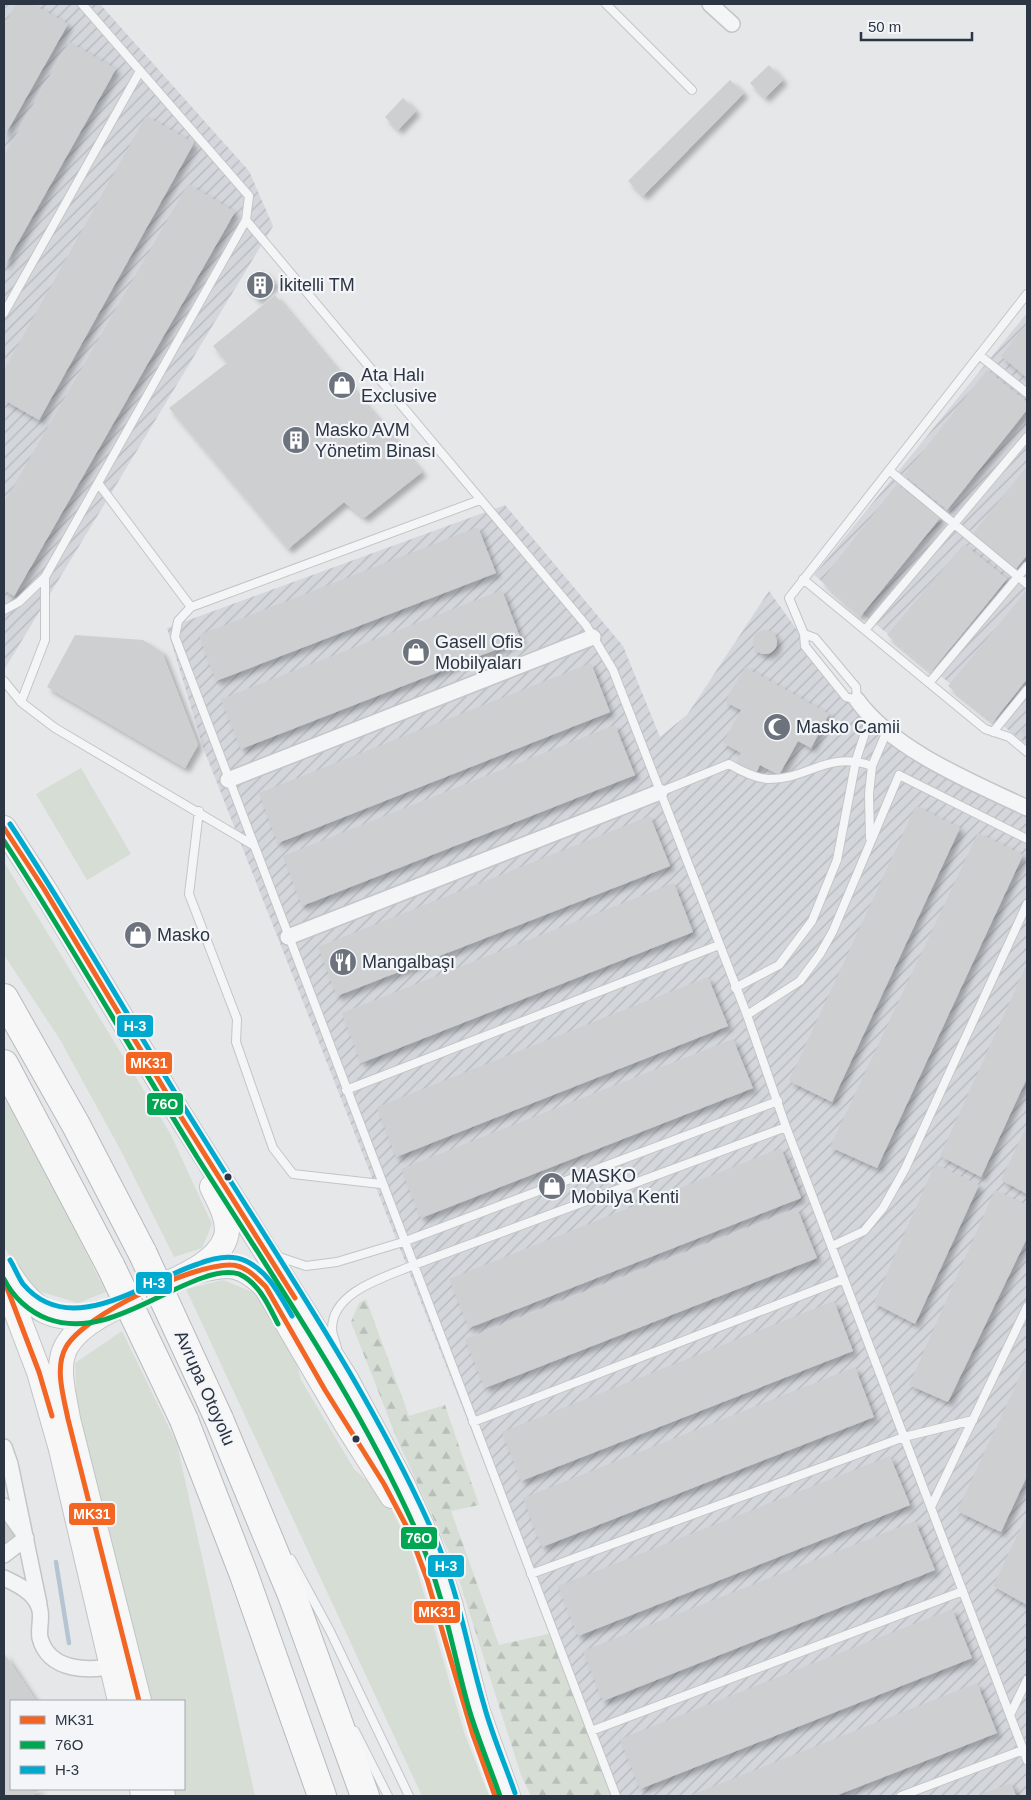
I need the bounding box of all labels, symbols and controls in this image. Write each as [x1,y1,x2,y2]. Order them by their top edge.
scale bar [861,10,972,42]
text: 50 m [868,18,901,35]
building icon: İkitelli TM [245,270,275,300]
place label: İkitelli TM [279,275,355,295]
place label: Ata Halı Exclusive [361,365,437,406]
shop icon: Ata Halı Exclusive [327,370,357,400]
place label: Masko AVM Yönetim Binası [315,420,436,461]
building icon: Masko AVM Yönetim Binası [281,425,311,455]
place label: Gasell Ofis Mobilyaları [435,632,523,673]
shop icon: Gasell Ofis Mobilyaları [401,637,431,667]
mosque icon: Masko Camii [762,712,792,742]
place label: Masko Camii [796,717,900,737]
shop icon: Masko [123,920,153,950]
place label: Masko [157,925,210,945]
restaurant icon: Mangalbaşı [328,947,358,977]
place label: Mangalbaşı [362,952,455,972]
line badge: H-3 [116,1014,154,1038]
text: H-3 [124,1018,146,1034]
line badge: MK31 [125,1051,173,1075]
text: MK31 [130,1055,168,1071]
line badge: 76O [146,1092,184,1116]
text: 76O [152,1096,178,1112]
place label: MASKO Mobilya Kenti [571,1166,679,1207]
shop icon: MASKO Mobilya Kenti [537,1171,567,1201]
unlabelled marker [223,1172,233,1182]
line badge: H-3 [135,1271,173,1295]
text: H-3 [143,1275,165,1291]
street label: Avrupa Otoyolu [171,1327,239,1449]
unlabelled marker [351,1434,361,1444]
line badge: MK31 [68,1502,116,1526]
text: MK31 [73,1506,111,1522]
line badge: 76O [400,1526,438,1550]
text: 76O [406,1530,432,1546]
line badge: H-3 [427,1554,465,1578]
text: H-3 [435,1558,457,1574]
line badge: MK31 [413,1600,461,1624]
text: MK31 [418,1604,456,1620]
legend [10,1700,185,1790]
text: MK31 [55,1711,94,1728]
text: 76O [55,1736,83,1753]
text: H-3 [55,1761,79,1778]

